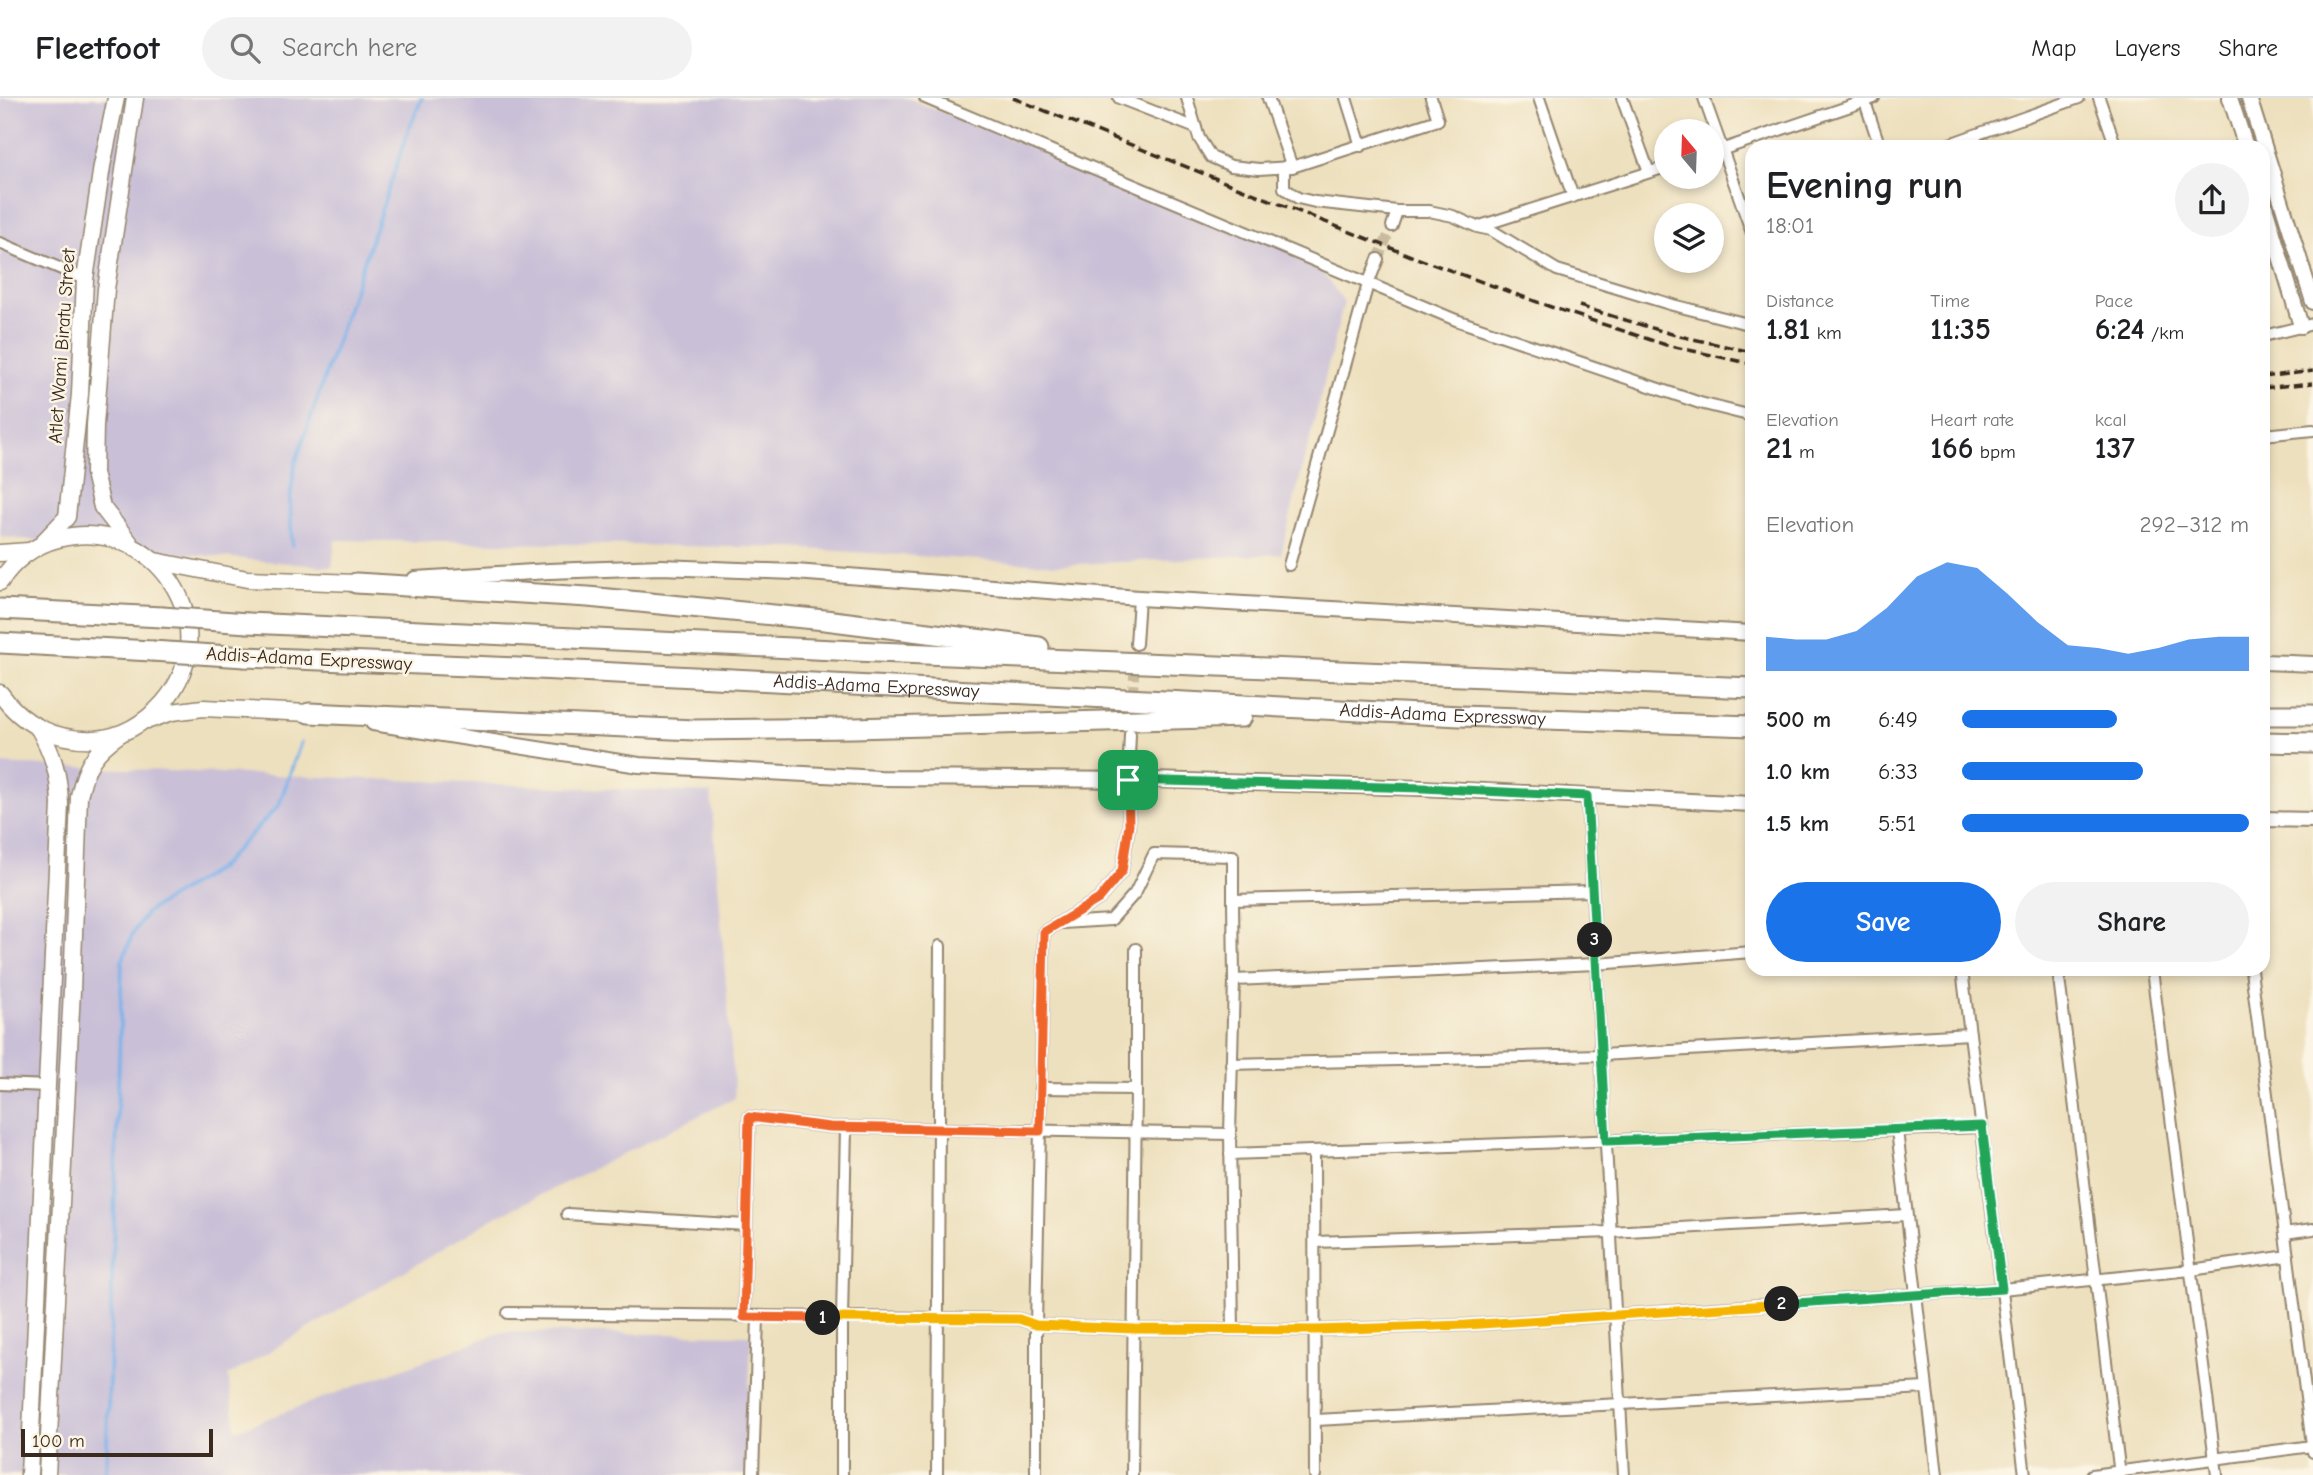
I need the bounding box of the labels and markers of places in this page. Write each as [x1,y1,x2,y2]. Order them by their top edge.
pin [1098,750,1158,810]
pin: 3 [1578,922,1612,958]
pin: 2 [1764,1286,1800,1322]
pin: 1 [806,1300,840,1336]

